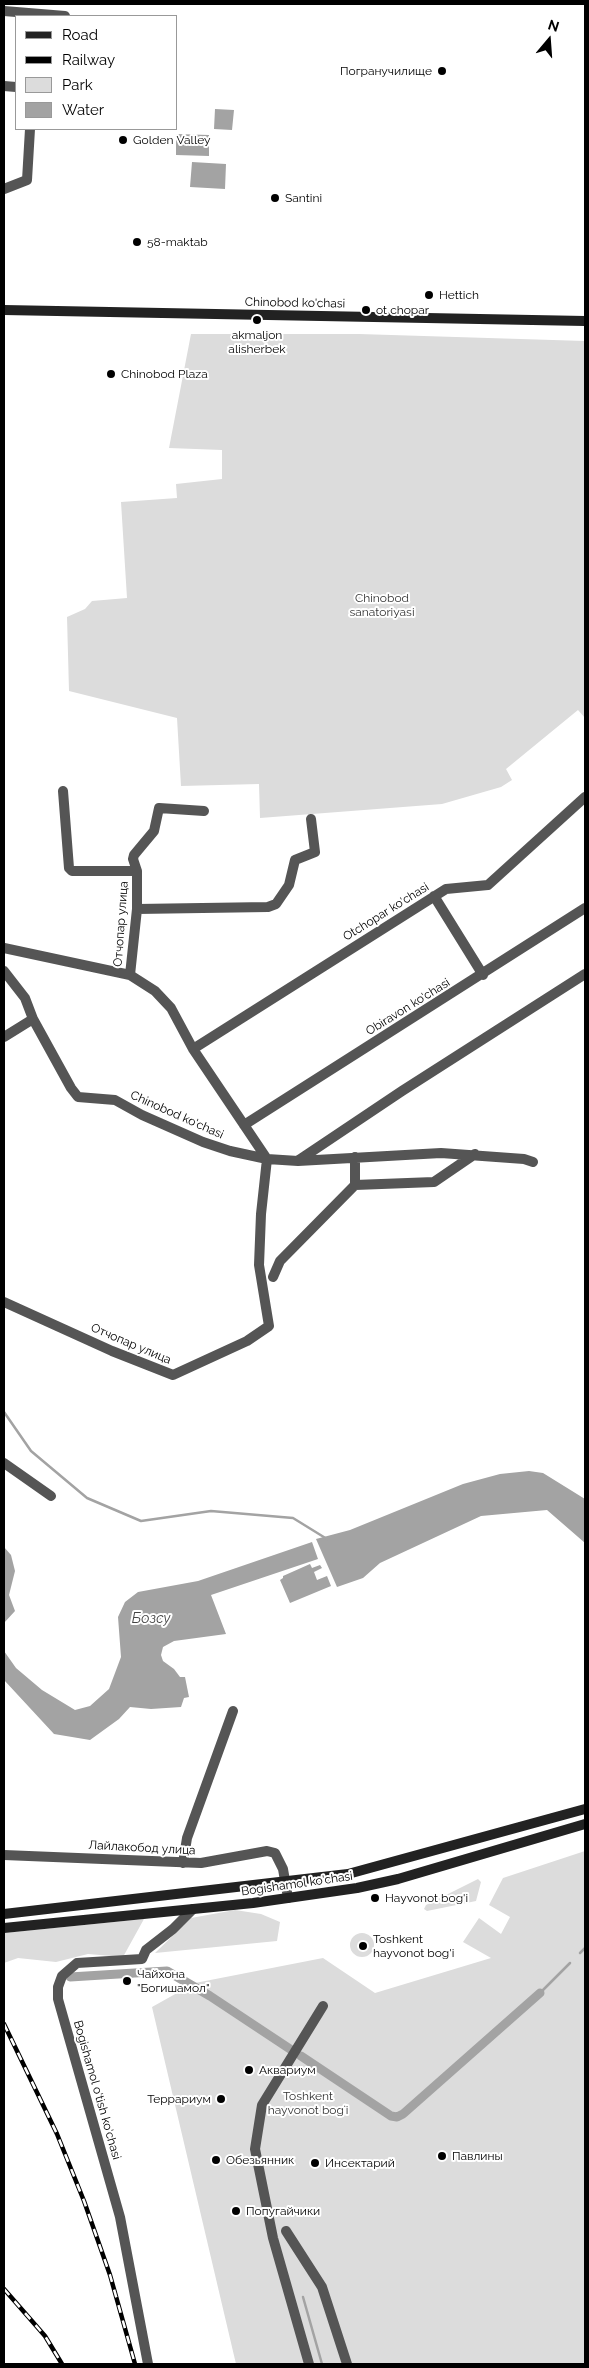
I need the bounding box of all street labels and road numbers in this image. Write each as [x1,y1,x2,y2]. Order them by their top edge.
street label: Chinobod ko'chasi [245,295,345,311]
street label: Otchopar ko'chasi [340,880,432,944]
street label: Отчопар улица [111,881,131,967]
street label: Obiravon ko'chasi [363,975,453,1039]
street label: Chinobod ko'chasi [128,1088,226,1142]
street label: Отчопар улица [89,1321,173,1367]
street label: Лайлакобод улица [88,1838,196,1858]
street label: Bogishamol ko'chasi [240,1869,354,1899]
street label: Bogishamol o'tish ko'chasi [70,2019,124,2161]

